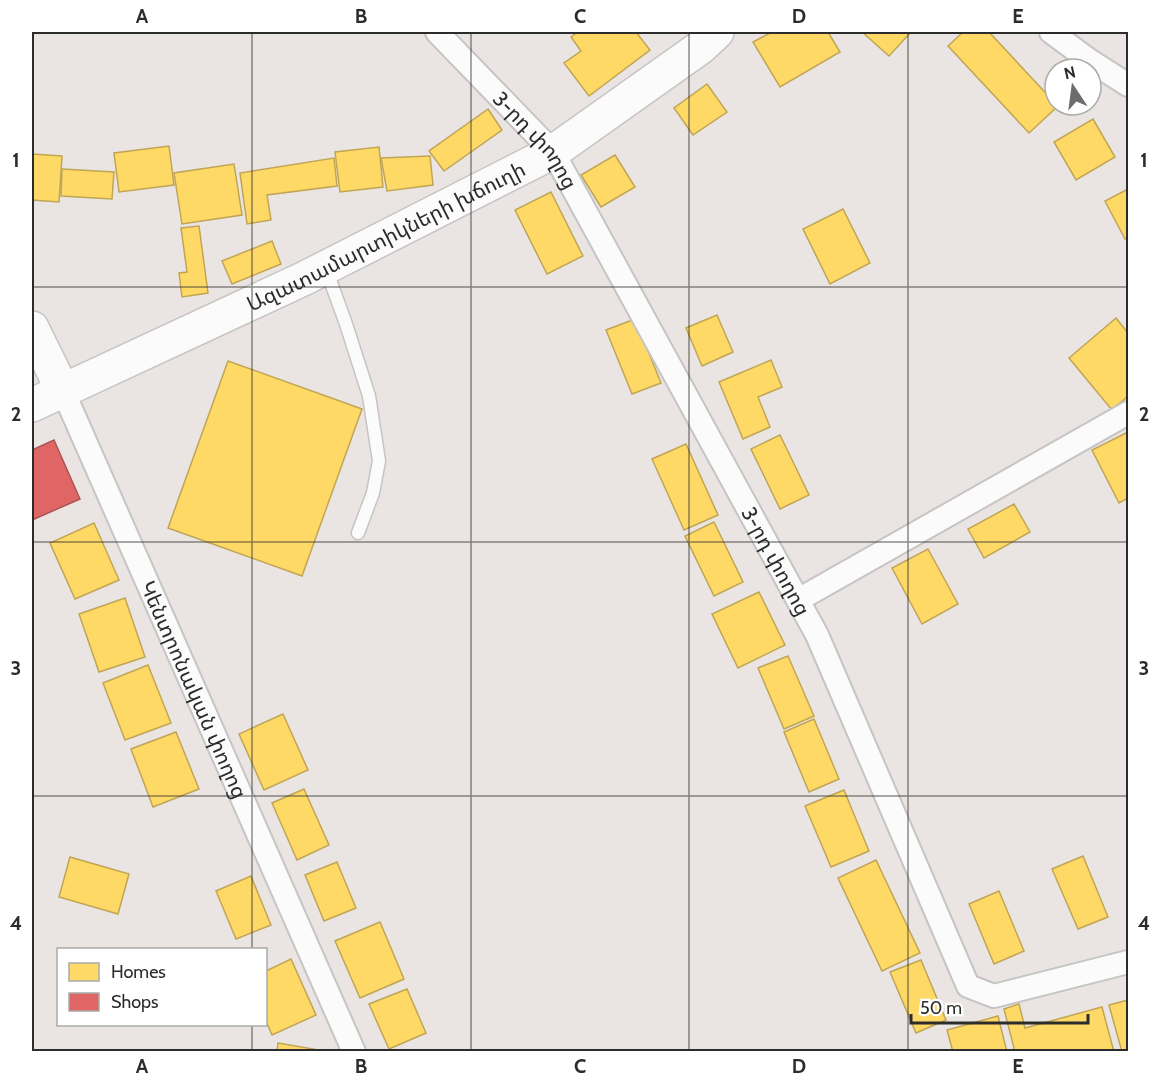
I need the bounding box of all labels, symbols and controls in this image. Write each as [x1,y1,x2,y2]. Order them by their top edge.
text: A [136,4,149,28]
text: B [355,4,367,28]
text: C [574,4,586,28]
text: D [792,4,806,28]
text: E [1012,4,1024,28]
north arrow [1043,57,1103,117]
text: N [1062,62,1077,83]
street label: 3-րդ փողոց [488,86,583,193]
text: 1 [12,148,20,172]
text: 1 [1140,148,1148,172]
street label: Ազատամարտիկների խճուղի [242,156,529,316]
text: 2 [11,402,21,426]
text: 2 [1139,402,1149,426]
street label: 3-րդ փողոց [737,502,816,620]
street label: Կենտրոնական փողոց [136,577,253,802]
text: 3 [11,656,21,680]
text: 3 [1139,656,1149,680]
text: 4 [10,911,22,935]
text: 4 [1138,911,1150,935]
legend [57,948,267,1026]
text: Homes [111,961,166,983]
scale bar [911,987,1088,1025]
text: Shops [111,991,159,1013]
text: 50 m [920,997,962,1019]
text: A [136,1054,149,1078]
text: B [355,1054,367,1078]
text: C [574,1054,586,1078]
text: D [792,1054,806,1078]
text: E [1012,1054,1024,1078]

